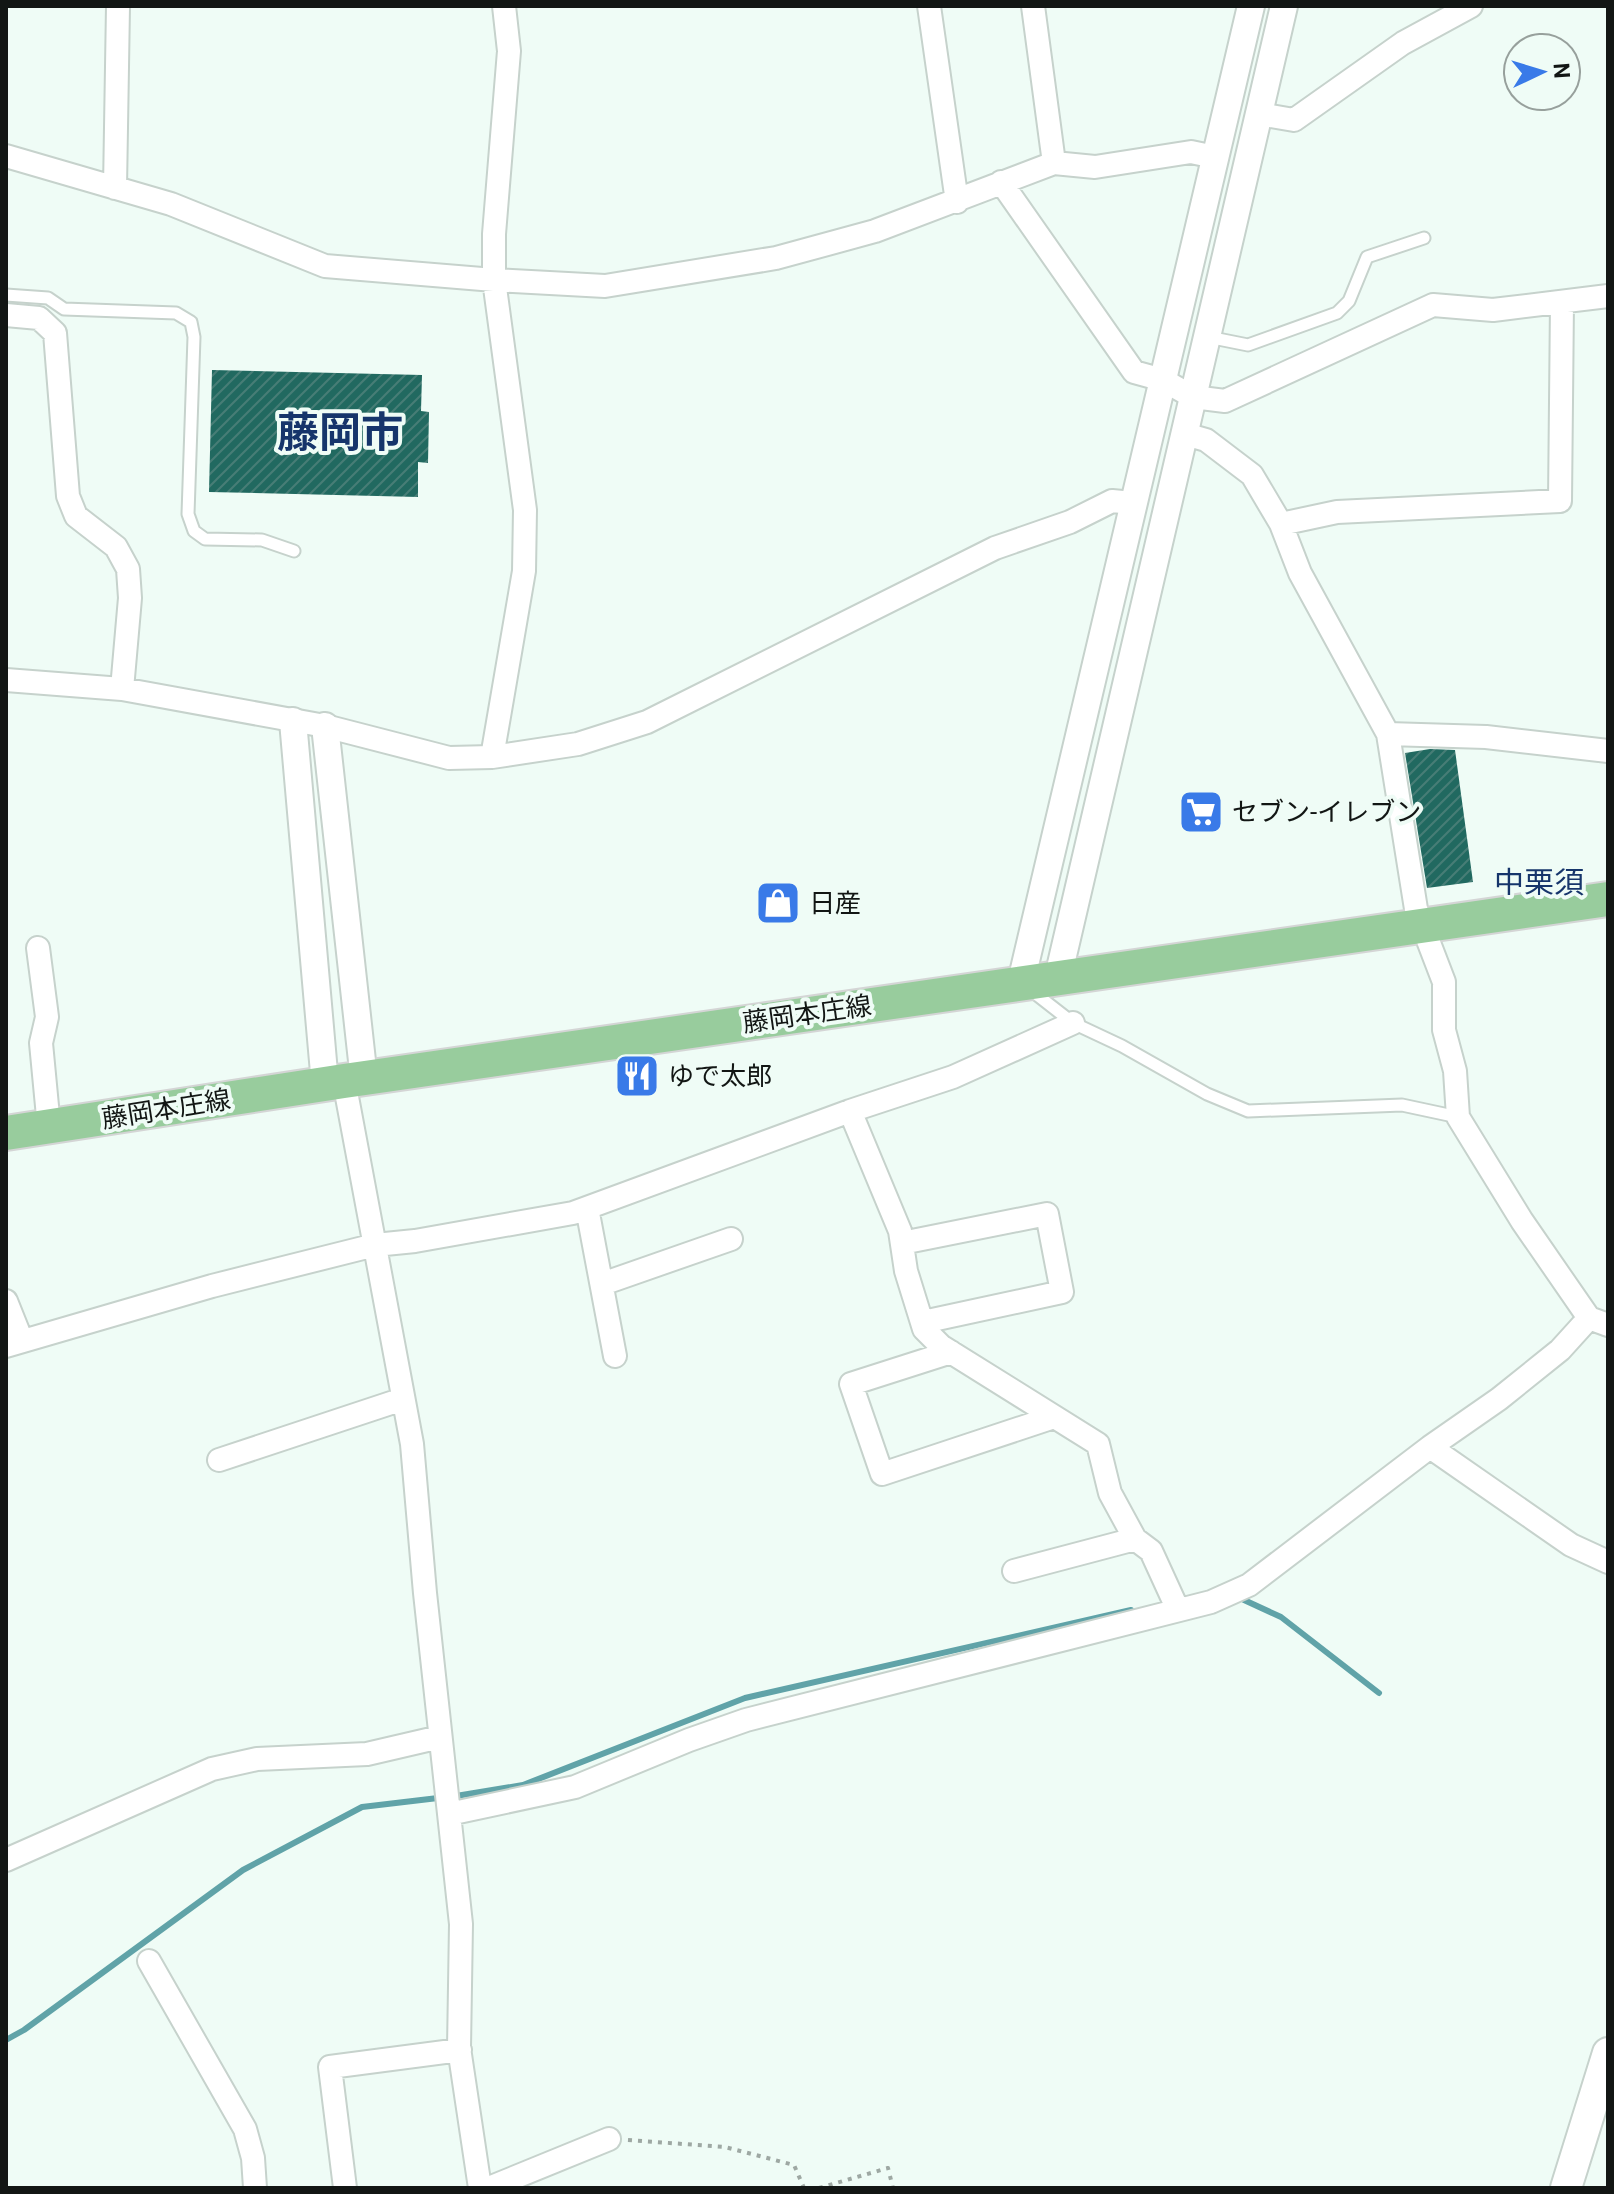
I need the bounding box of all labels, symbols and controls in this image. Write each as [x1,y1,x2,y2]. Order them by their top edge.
north arrow [1502,32,1582,112]
text: N [1548,62,1574,79]
district label: 藤岡市 [277,408,403,457]
supermarket icon: セブン-イレブン [1177,788,1225,836]
place label: セブン-イレブン [1232,797,1421,827]
district label: 中栗須 [1494,865,1584,900]
shop icon: 日産 [754,879,802,927]
place label: 日産 [809,888,861,918]
street label: 藤岡本庄線 [741,990,873,1038]
restaurant icon: ゆで太郎 [613,1052,661,1100]
place label: ゆで太郎 [668,1061,772,1091]
street label: 藤岡本庄線 [99,1084,233,1134]

